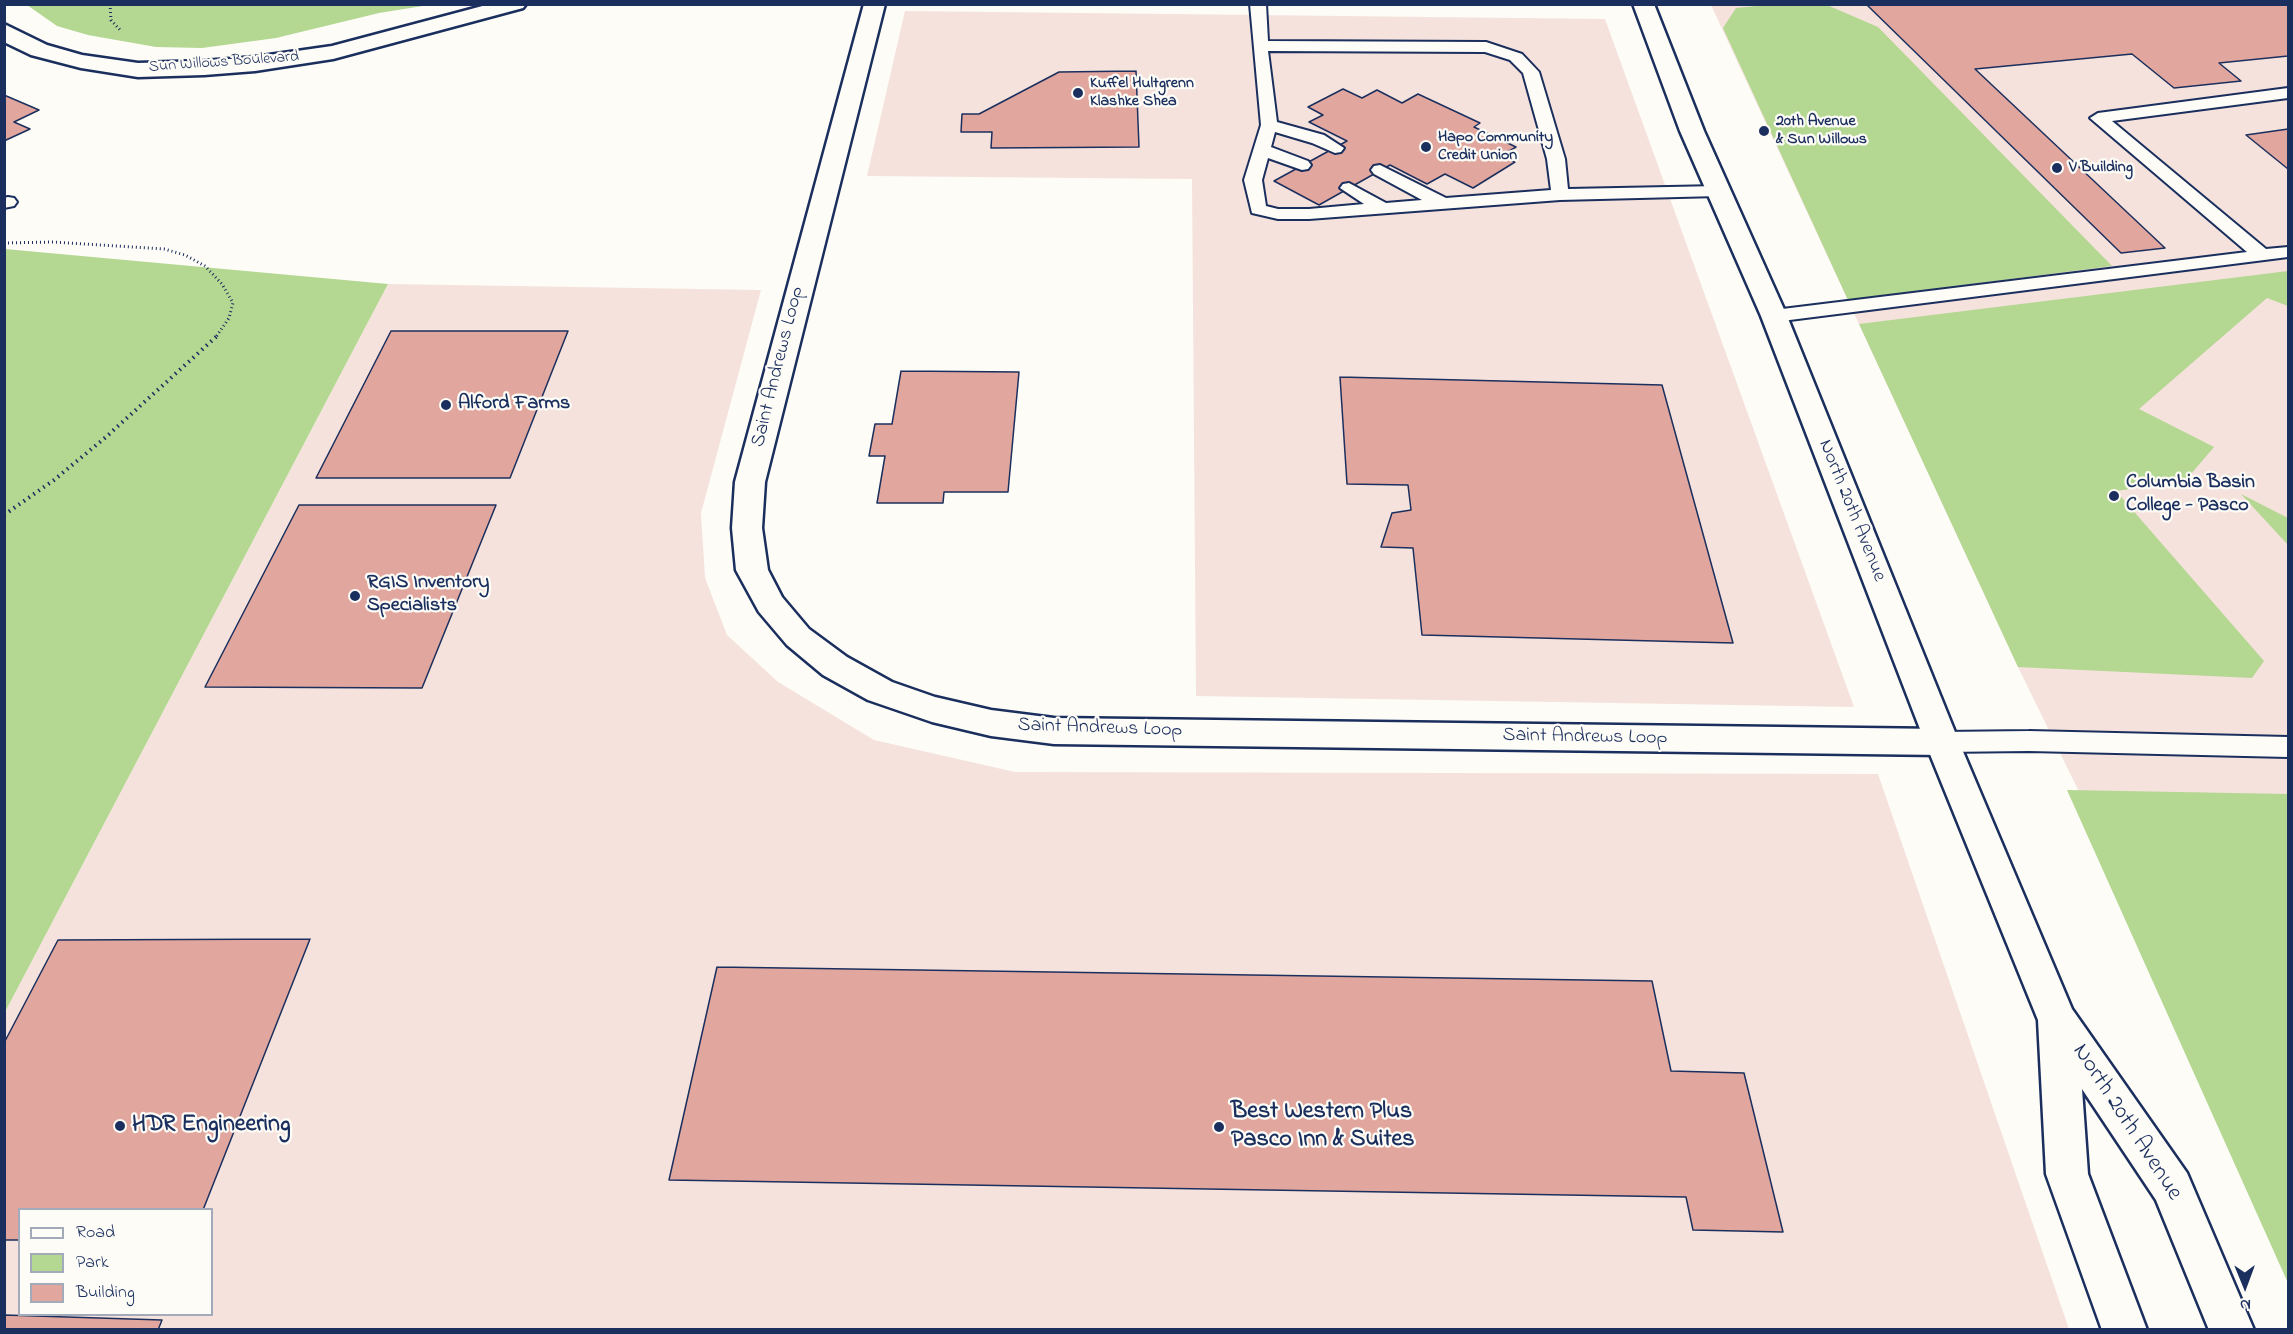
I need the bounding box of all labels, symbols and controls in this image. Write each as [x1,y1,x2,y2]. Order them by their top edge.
street label: Sun Willows Boulevard [148,48,300,78]
place label: Kuffel Hultgrenn Klashke Shea [1090,74,1194,112]
marker: Kuffel Hultgrenn Klashke Shea [1071,86,1085,100]
place label: 20th Avenue & Sun Willows [1776,112,1867,150]
marker: 20th Avenue & Sun Willows [1757,124,1771,138]
place label: Hapo Community Credit Union [1438,128,1553,166]
marker: Hapo Community Credit Union [1419,140,1433,154]
place label: V Building [2069,158,2133,178]
marker: V Building [2050,161,2064,175]
street label: Saint Andrews Loop [747,284,811,450]
place label: Alford Farms [458,393,570,417]
marker: Alford Farms [439,398,453,412]
street label: North 20th Avenue [1812,437,1890,585]
place label: Columbia Basin College - Pasco [2126,472,2255,519]
marker: Columbia Basin College - Pasco [2107,489,2121,503]
place label: RGIS Inventory Specialists [367,572,489,619]
marker: RGIS Inventory Specialists [348,589,362,603]
street label: Saint Andrews Loop [1017,714,1183,744]
street label: Saint Andrews Loop [1502,725,1668,751]
street label: North 20th Avenue [2065,1039,2187,1207]
place label: Best Western Plus Pasco Inn & Suites [1231,1099,1414,1155]
place label: HDR Engineering [132,1112,291,1140]
marker: HDR Engineering [113,1119,127,1133]
marker: Best Western Plus Pasco Inn & Suites [1212,1120,1226,1134]
legend [18,1208,213,1316]
text: Road [76,1220,115,1246]
text: Park [76,1250,109,1276]
north arrow [2215,1256,2275,1316]
text: Building [76,1280,135,1306]
text: N [2240,1292,2251,1316]

